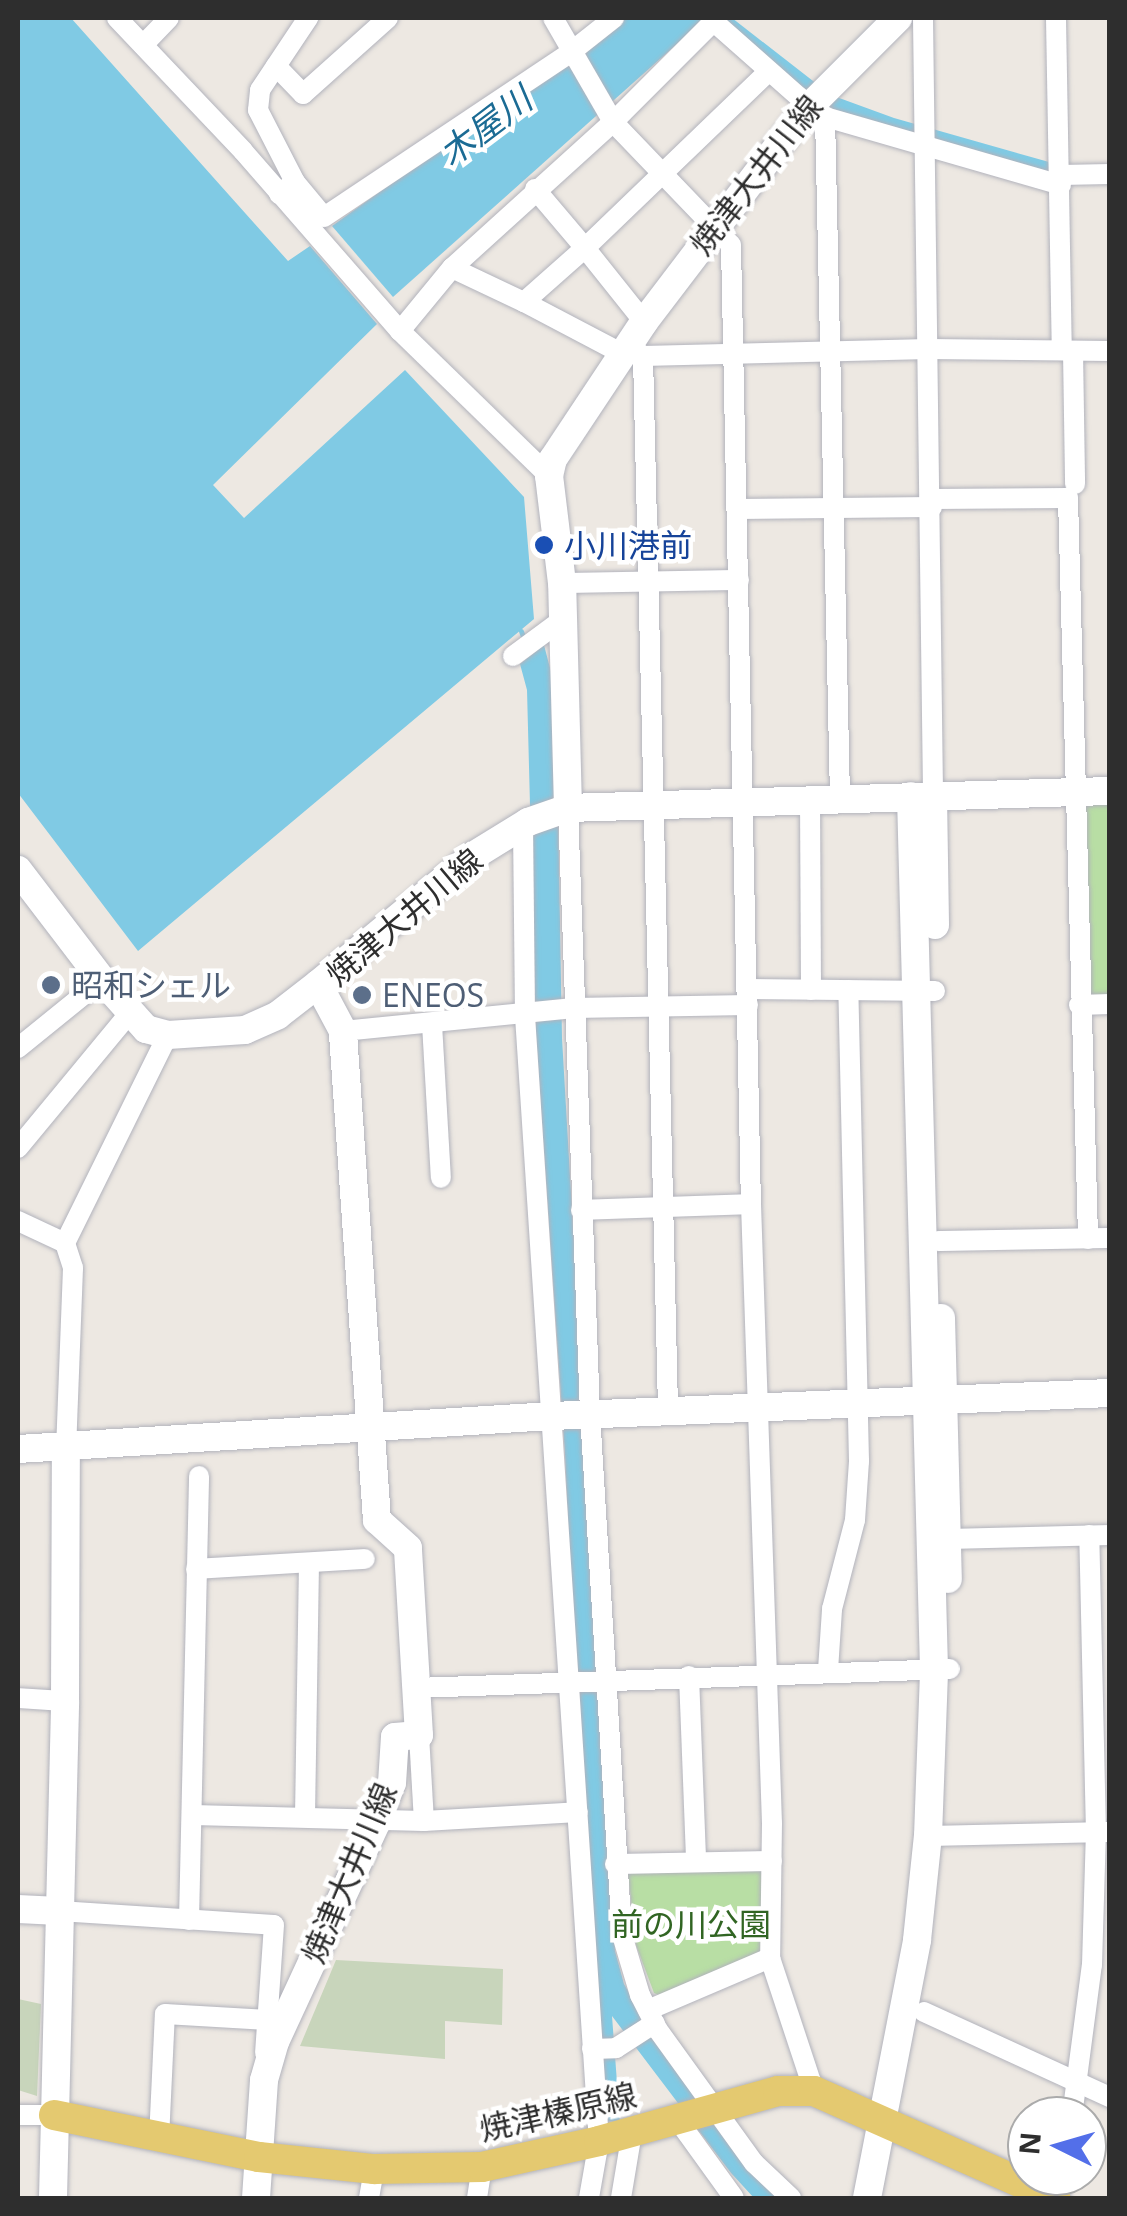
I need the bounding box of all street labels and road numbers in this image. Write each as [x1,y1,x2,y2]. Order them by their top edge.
street label: 焼津大井川線 [682,88,830,262]
street label: 焼津大井川線 [318,841,490,993]
street label: 焼津大井川線 [294,1777,404,1969]
street label: 焼津榛原線 [476,2075,640,2149]

